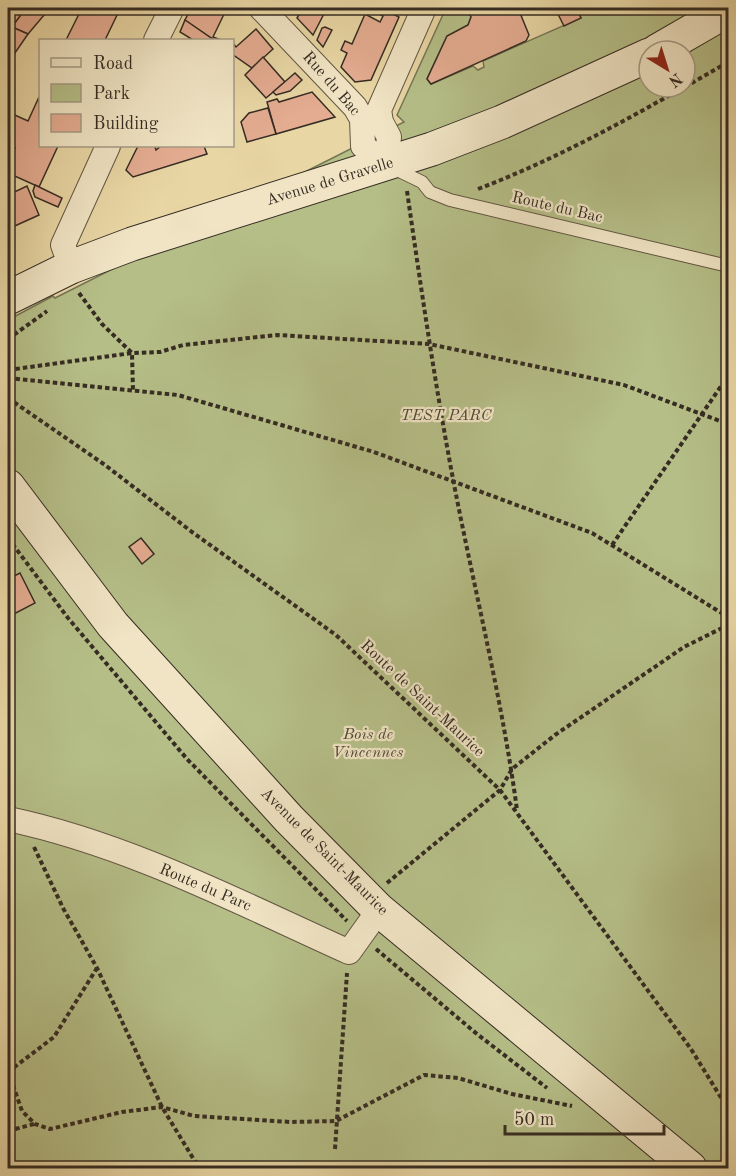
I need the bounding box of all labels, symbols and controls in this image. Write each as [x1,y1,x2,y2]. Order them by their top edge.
legend [39,39,234,147]
north arrow [637,39,697,99]
street label: Rue du Bac [299,49,363,119]
text: Road [93,55,133,73]
text: N [665,69,685,90]
text: Park [93,85,130,103]
text: Building [93,115,159,133]
street label: Avenue de Gravelle [265,155,395,209]
street label: Route du Bac [510,190,604,226]
park label: TEST PARC [401,408,493,424]
street label: Route de Saint-Maurice [357,638,487,760]
park label: Bois de Vincennes [333,727,404,761]
street label: Avenue de Saint-Maurice [257,785,391,919]
street label: Route du Parc [157,861,253,915]
scale bar [505,1098,664,1136]
text: 50 m [514,1111,554,1129]

